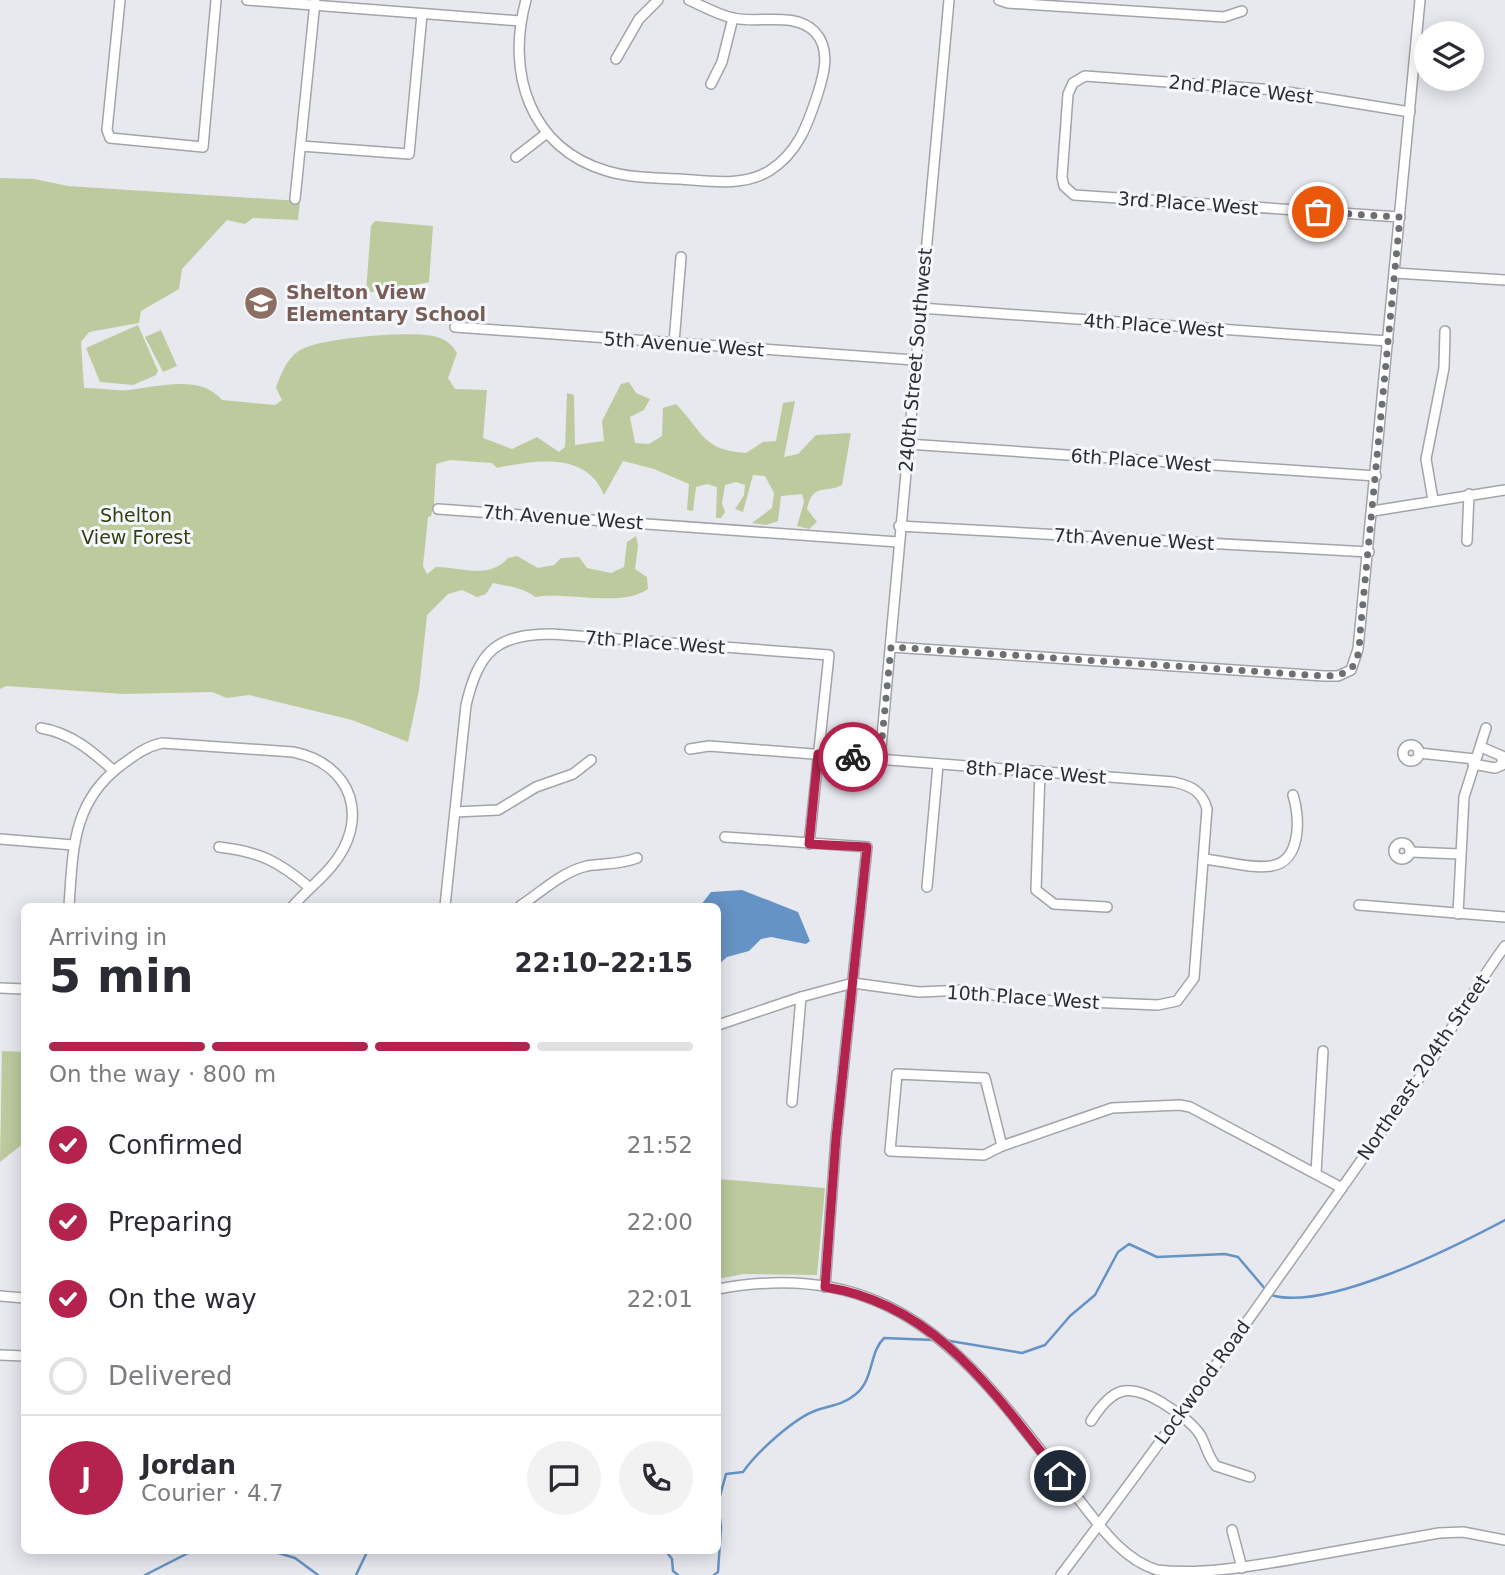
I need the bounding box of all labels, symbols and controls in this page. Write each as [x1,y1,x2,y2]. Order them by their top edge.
map controls [1414,21,1484,91]
button: layers [1414,21,1484,91]
street label: 2nd Place West [1167,70,1315,108]
pin [1288,182,1348,242]
street label: 3rd Place West [1117,187,1259,219]
icon: bag [1299,193,1337,231]
street label: 240th Street Southwest [894,247,936,473]
place label: Shelton View Elementary School [286,281,486,325]
school or university icon: Shelton View Elementary School [242,284,280,322]
street label: 4th Place West [1083,309,1225,341]
street label: 5th Avenue West [603,327,765,361]
street label: 6th Place West [1070,444,1212,476]
street label: 7th Avenue West [482,500,644,534]
park label: Shelton View Forest [81,504,191,548]
street label: 7th Avenue West [1053,524,1215,554]
street label: 7th Place West [584,626,726,658]
courier [818,722,888,792]
icon: bike [834,738,872,776]
street label: 8th Place West [965,756,1107,788]
text: Arriving in [49,924,167,950]
text: 22:10–22:15 [514,948,693,978]
text: 5 min [49,949,193,1003]
street label: Northeast 204th Street [1353,970,1493,1164]
street label: 10th Place West [946,981,1100,1013]
text: On the way · 800 m [49,1061,276,1087]
icon: check [49,1126,87,1164]
text: Confirmed [108,1130,243,1160]
text: 21:52 [627,1132,693,1158]
icon: check [49,1203,87,1241]
text: Preparing [108,1207,233,1237]
text: 22:00 [627,1209,693,1235]
icon: check [49,1280,87,1318]
text: On the way [108,1284,257,1314]
text: 22:01 [627,1286,693,1312]
street label: Lockwood Road [1150,1316,1254,1448]
text: Delivered [108,1361,232,1391]
button: chat [527,1441,601,1515]
button: phone [619,1441,693,1515]
pin [1030,1446,1090,1506]
text: Jordan [141,1450,236,1480]
icon: home [1041,1457,1079,1495]
text: J [81,1463,91,1493]
text: Courier · 4.7 [141,1480,284,1506]

